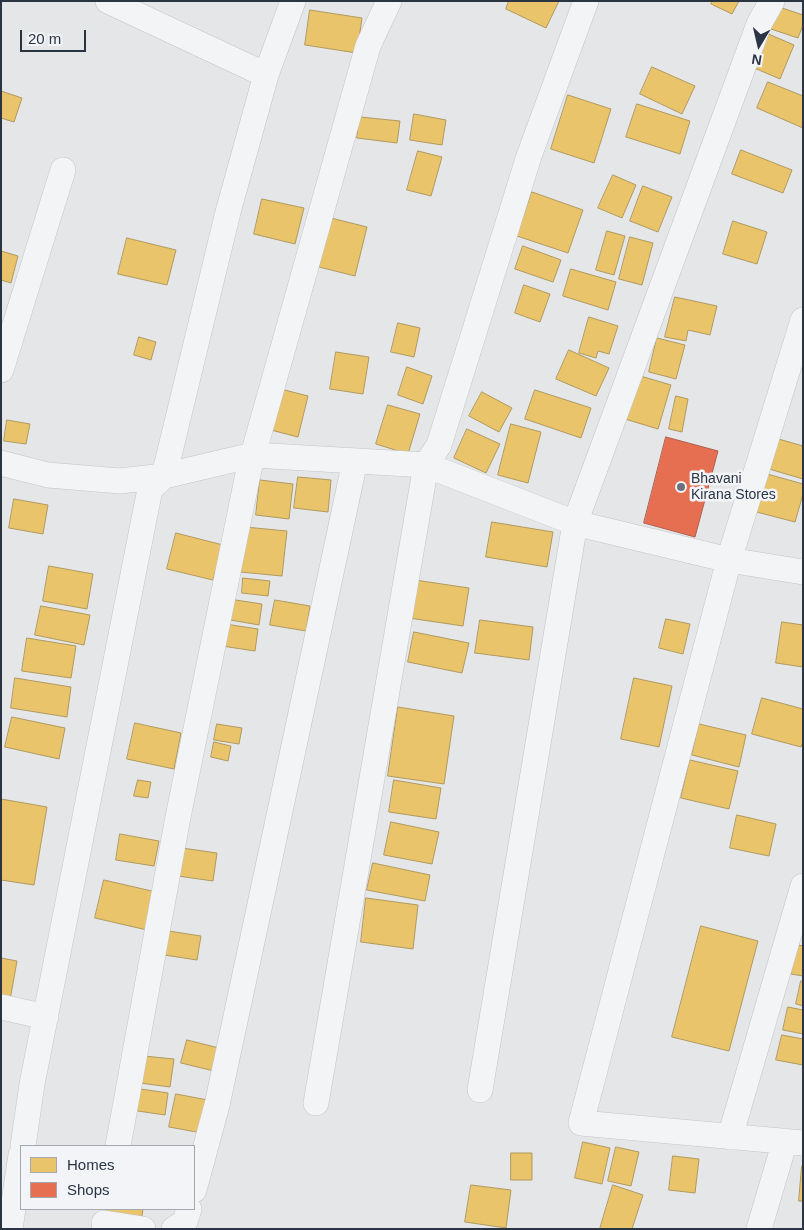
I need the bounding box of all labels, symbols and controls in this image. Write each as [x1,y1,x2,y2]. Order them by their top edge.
scale bar [22,20,89,52]
north arrow [734,20,784,70]
text: 20 m [28,30,61,47]
text: N [750,51,763,69]
place label: Bhavani Kirana Stores [691,471,776,504]
marker: Bhavani Kirana Stores [675,481,687,493]
legend [20,1145,195,1210]
text: Homes [67,1156,115,1173]
text: Shops [67,1181,110,1198]

